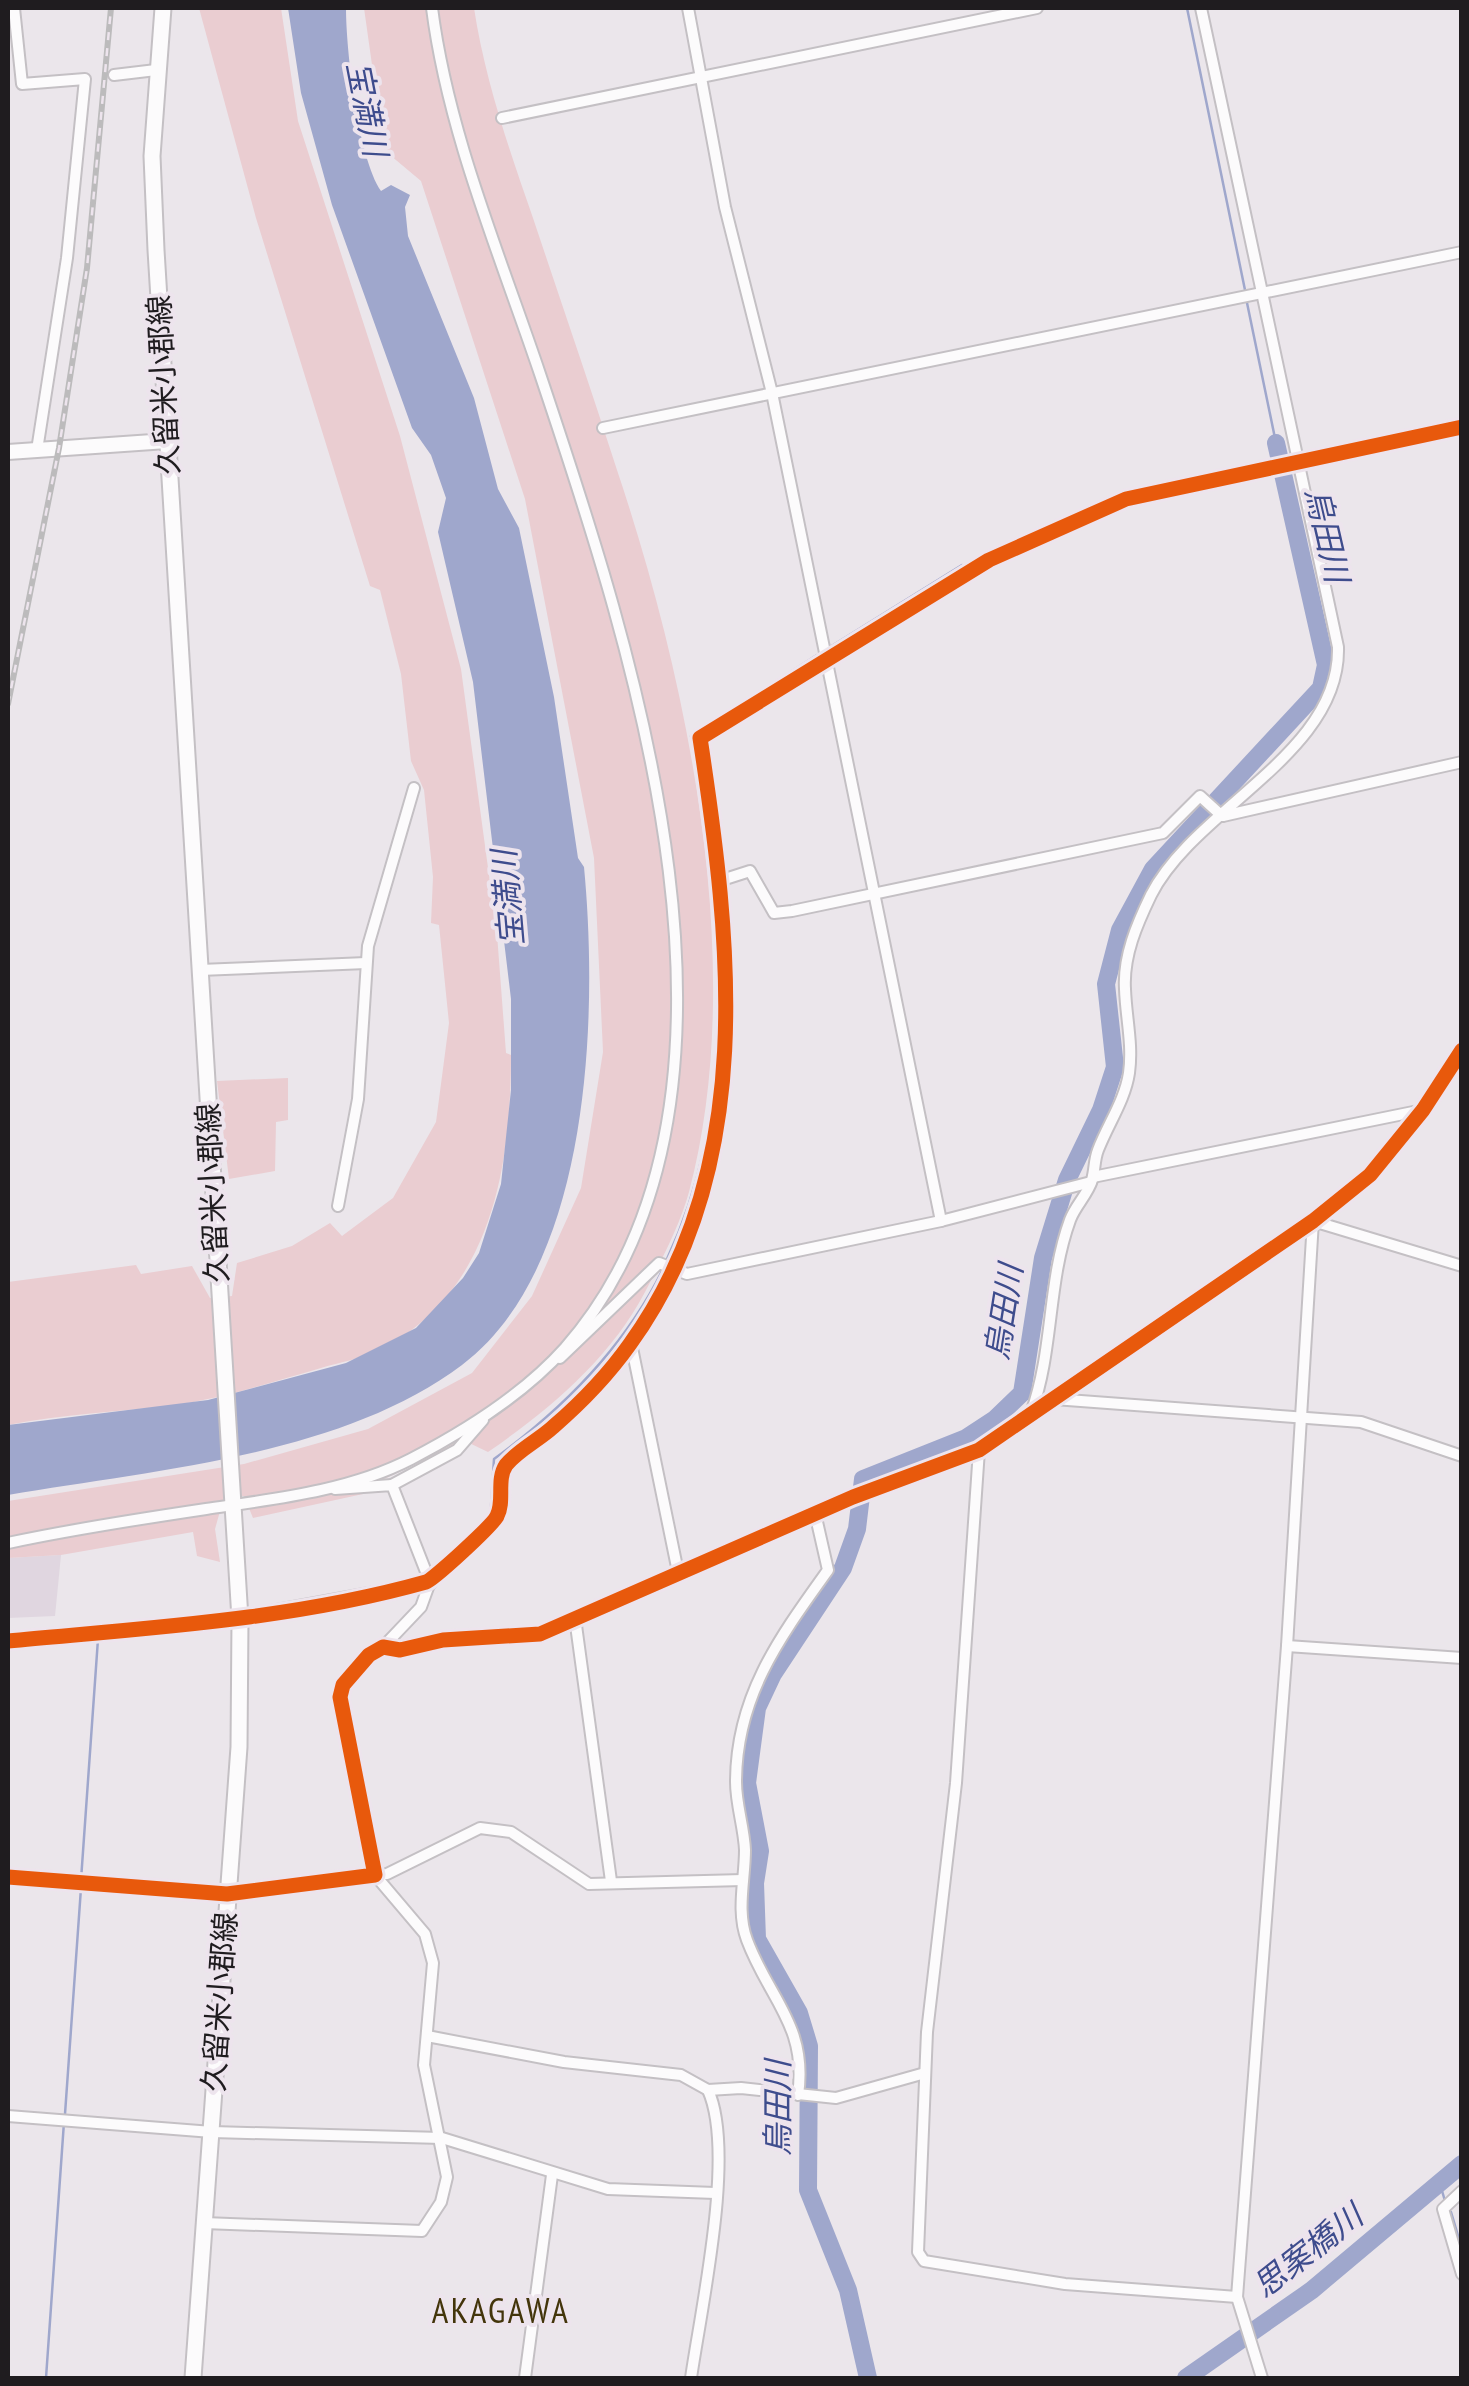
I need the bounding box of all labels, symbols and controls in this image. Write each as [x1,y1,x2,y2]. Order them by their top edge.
water label: 宝満川 [338,58,398,163]
street label: 久留米小郡線 [138,294,187,476]
water label: 烏田川 [1297,483,1360,589]
water label: 宝満川 [482,845,532,948]
street label: 久留米小郡線 [187,1102,236,1284]
water label: 烏田川 [975,1258,1032,1363]
street label: 久留米小郡線 [193,1911,244,2093]
water label: 烏田川 [756,2057,798,2156]
water label: 思案橋川 [1244,2192,1373,2306]
district label: AKAGAWA [432,2287,570,2333]

